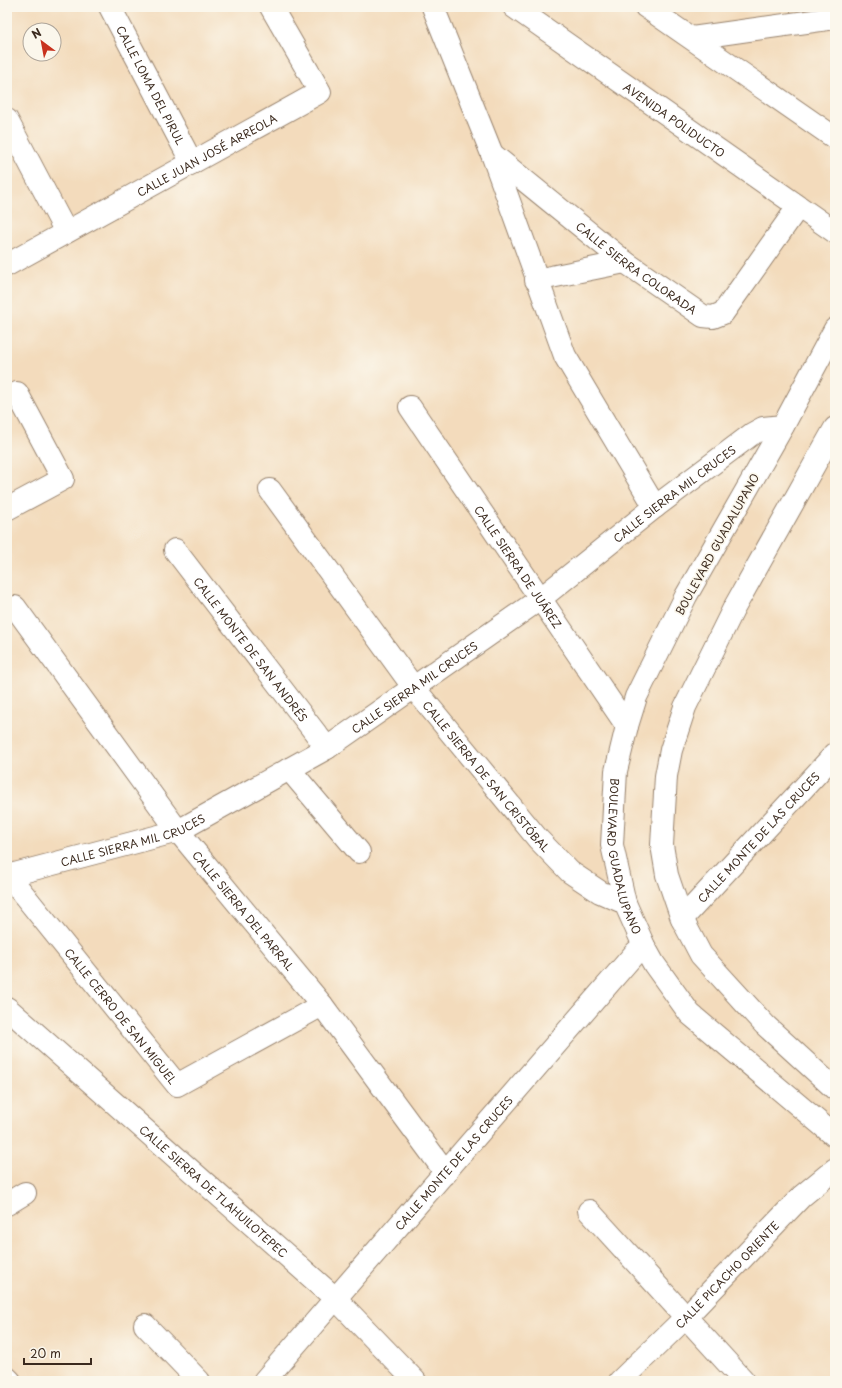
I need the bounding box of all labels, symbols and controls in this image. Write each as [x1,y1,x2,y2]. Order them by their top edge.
north arrow [22,22,62,62]
street label: CALLE LOMA DEL PIRUL [113,22,190,148]
text: N [28,23,45,43]
street label: AVENIDA POLIDUCTO [620,78,729,161]
street label: CALLE JUAN JOSÉ ARREOLA [133,109,280,200]
street label: CALLE SIERRA COLORADA [573,217,700,318]
street label: CALLE SIERRA MIL CRUCES [609,441,739,546]
street label: BOULEVARD GUADALUPANO [671,470,763,618]
street label: CALLE SIERRA DE JUÁREZ [471,502,566,631]
street label: CALLE MONTE DE SAN ANDRÉS [190,573,312,725]
street label: CALLE SIERRA MIL CRUCES [348,637,481,737]
street label: CALLE SIERRA DE SAN CRISTÓBAL [419,697,554,855]
street label: CALLE MONTE DE LAS CRUCES [693,768,823,906]
street label: BOULEVARD GUADALUPANO [603,777,646,937]
street label: CALLE SIERRA MIL CRUCES [59,809,208,870]
street label: CALLE SIERRA DEL PARRAL [189,847,299,974]
street label: CALLE CERRO DE SAN MIGUEL [61,944,181,1087]
street label: CALLE MONTE DE LAS CRUCES [390,1092,516,1234]
street label: CALLE SIERRA DE TLAHUILOTEPEC [136,1121,292,1261]
street label: CALLE PICACHO ORIENTE [671,1217,783,1332]
scale bar [24,1340,91,1366]
text: 20 m [30,1344,61,1362]

